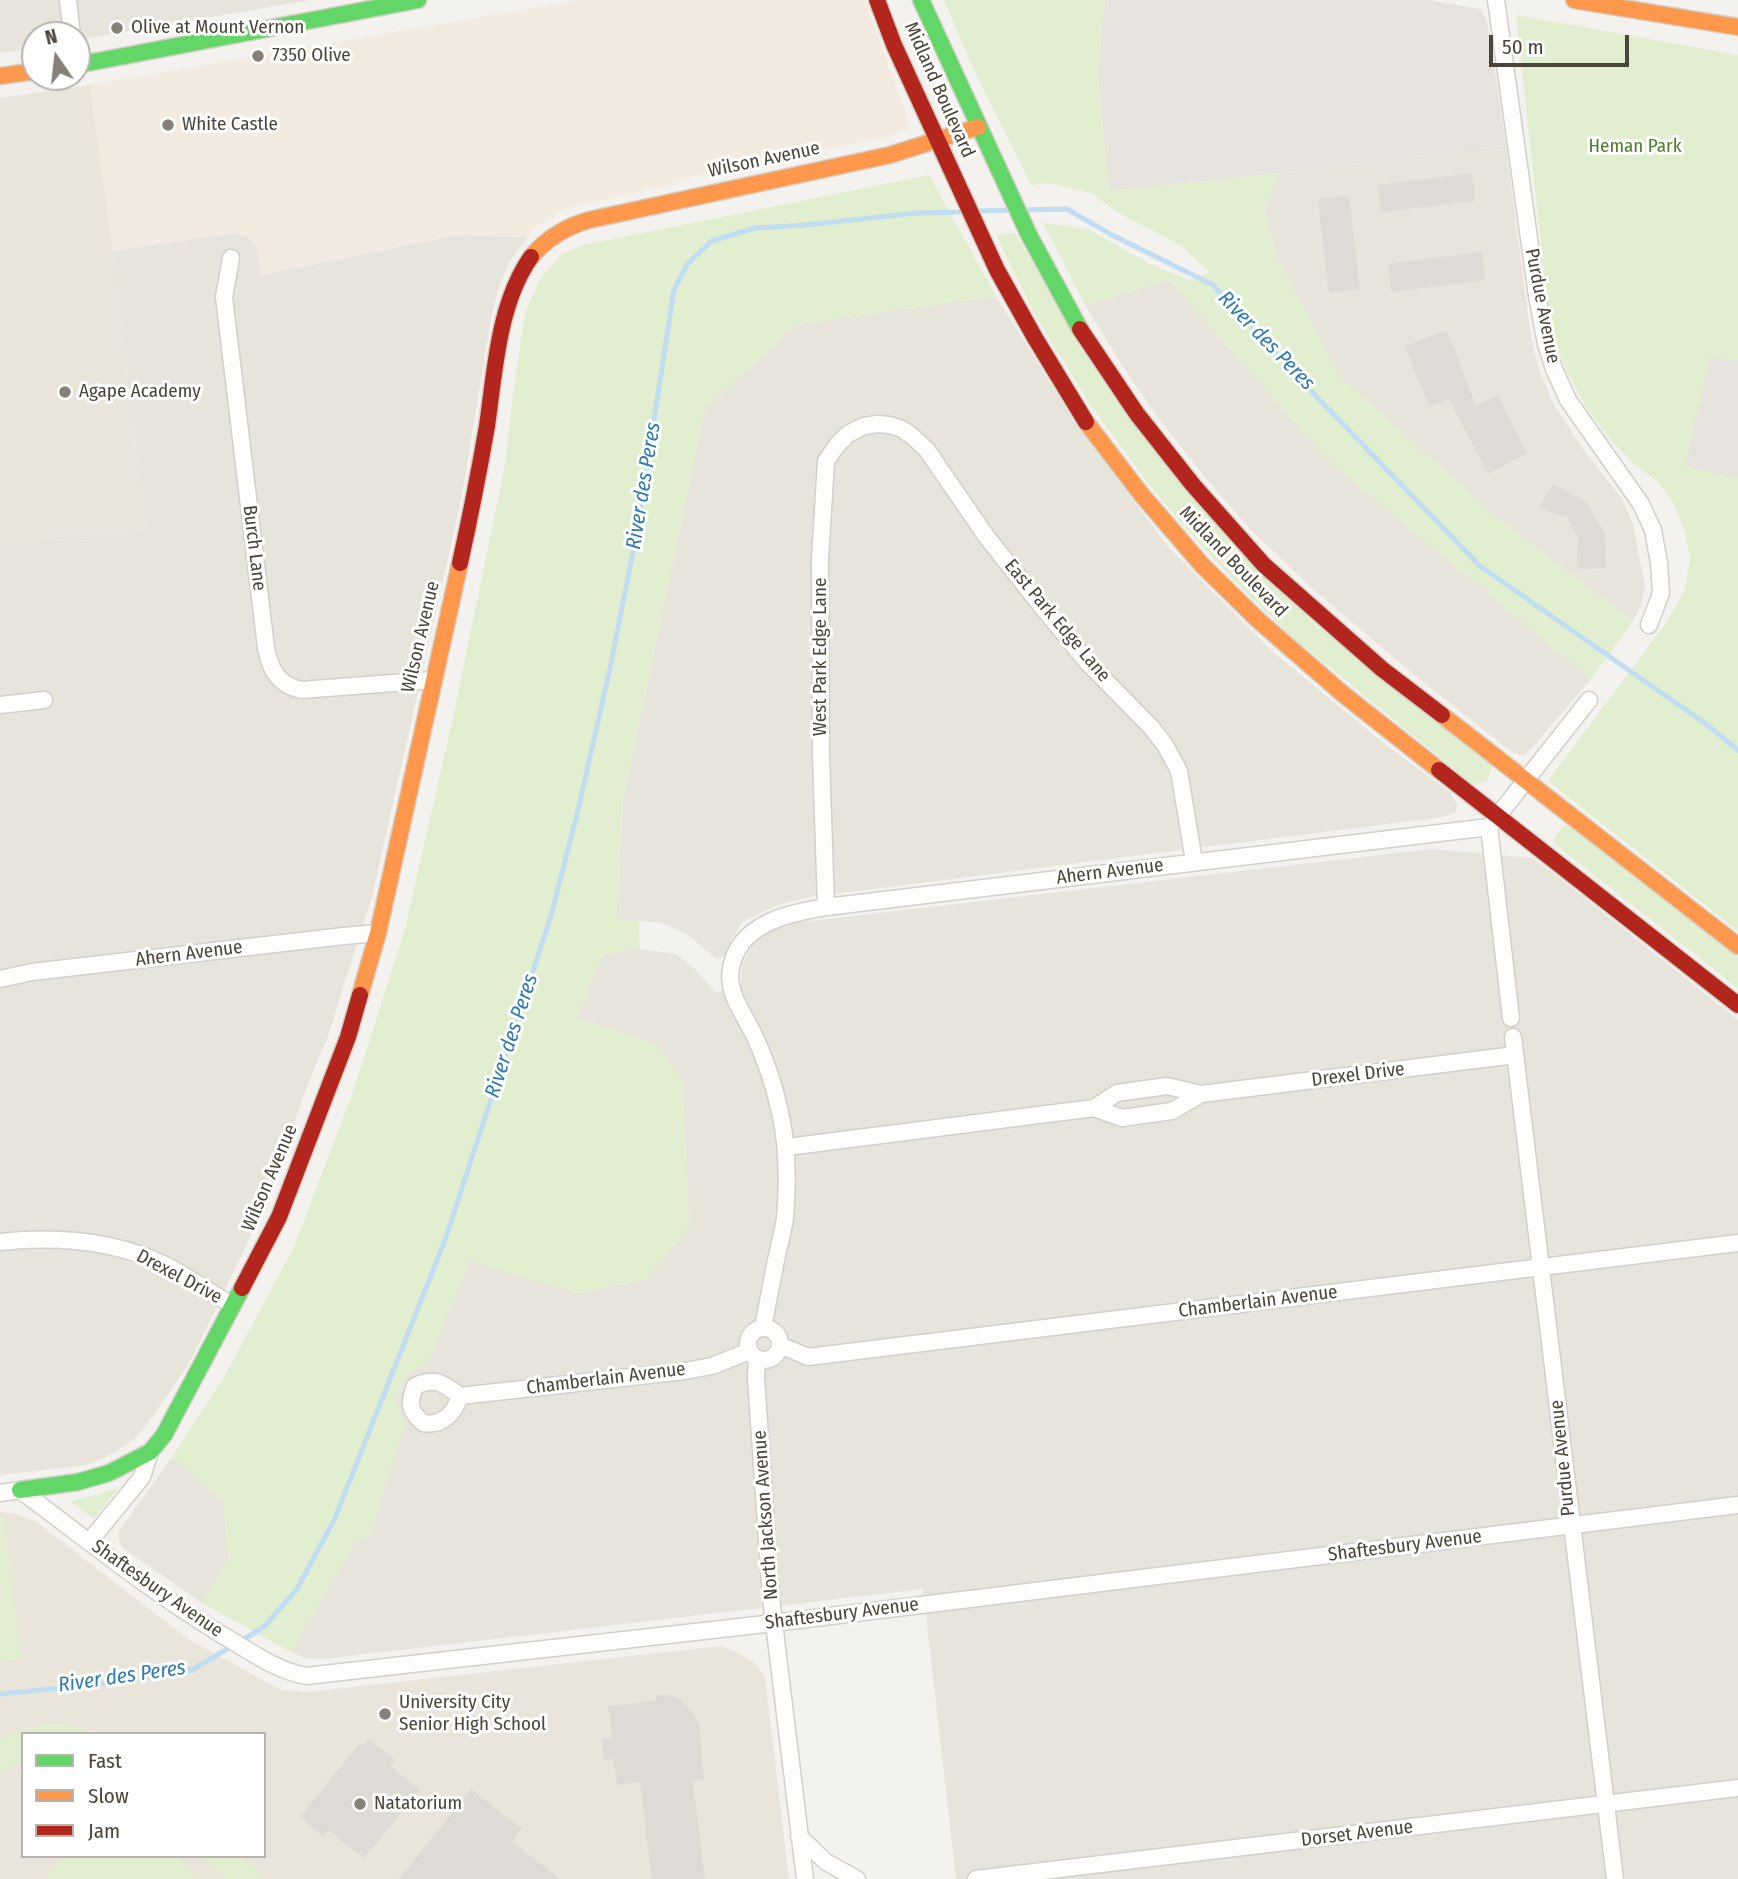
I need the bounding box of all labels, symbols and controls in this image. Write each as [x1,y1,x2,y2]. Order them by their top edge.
place label: Olive at Mount Vernon [131,17,304,39]
street label: Midland Boulevard [899,19,979,161]
marker: Olive at Mount Vernon [109,20,125,36]
north arrow [21,21,91,91]
scale bar [1493,21,1633,65]
text: N [43,25,60,50]
text: 50 m [1502,34,1544,60]
place label: 7350 Olive [272,45,351,67]
marker: 7350 Olive [250,48,266,64]
place label: White Castle [182,114,278,136]
marker: White Castle [160,117,176,133]
park label: Heman Park [1588,136,1682,158]
street label: Wilson Avenue [706,137,822,183]
street label: Purdue Avenue [1520,247,1564,365]
water label: River des Peres [1212,286,1320,396]
place label: Agape Academy [79,381,201,403]
marker: Agape Academy [57,384,73,400]
water label: River des Peres [622,421,666,551]
street label: Midland Boulevard [1174,502,1292,622]
street label: Burch Lane [237,504,271,592]
street label: East Park Edge Lane [999,555,1115,687]
street label: West Park Edge Lane [810,578,832,736]
street label: Wilson Avenue [397,579,445,695]
street label: Ahern Avenue [1055,854,1165,890]
street label: Ahern Avenue [134,936,244,972]
water label: River des Peres [480,971,544,1101]
street label: Drexel Drive [1310,1058,1406,1092]
street label: Wilson Avenue [237,1121,303,1235]
street label: Drexel Drive [132,1245,226,1309]
street label: Chamberlain Avenue [1177,1281,1339,1323]
street label: Chamberlain Avenue [525,1358,687,1400]
street label: Purdue Avenue [1546,1399,1580,1517]
street label: North Jackson Avenue [749,1429,783,1601]
street label: Shaftesbury Avenue [1327,1525,1483,1567]
street label: Shaftesbury Avenue [87,1535,227,1643]
street label: Shaftesbury Avenue [764,1593,920,1635]
water label: River des Peres [57,1656,187,1698]
place label: University City Senior High School [399,1692,546,1736]
marker: University City Senior High School [377,1706,393,1722]
legend [21,1732,266,1858]
text: Fast [88,1748,122,1774]
text: Slow [88,1783,129,1809]
place label: Natatorium [374,1793,462,1815]
marker: Natatorium [352,1796,368,1812]
street label: Dorset Avenue [1300,1816,1414,1852]
text: Jam [88,1818,120,1844]

